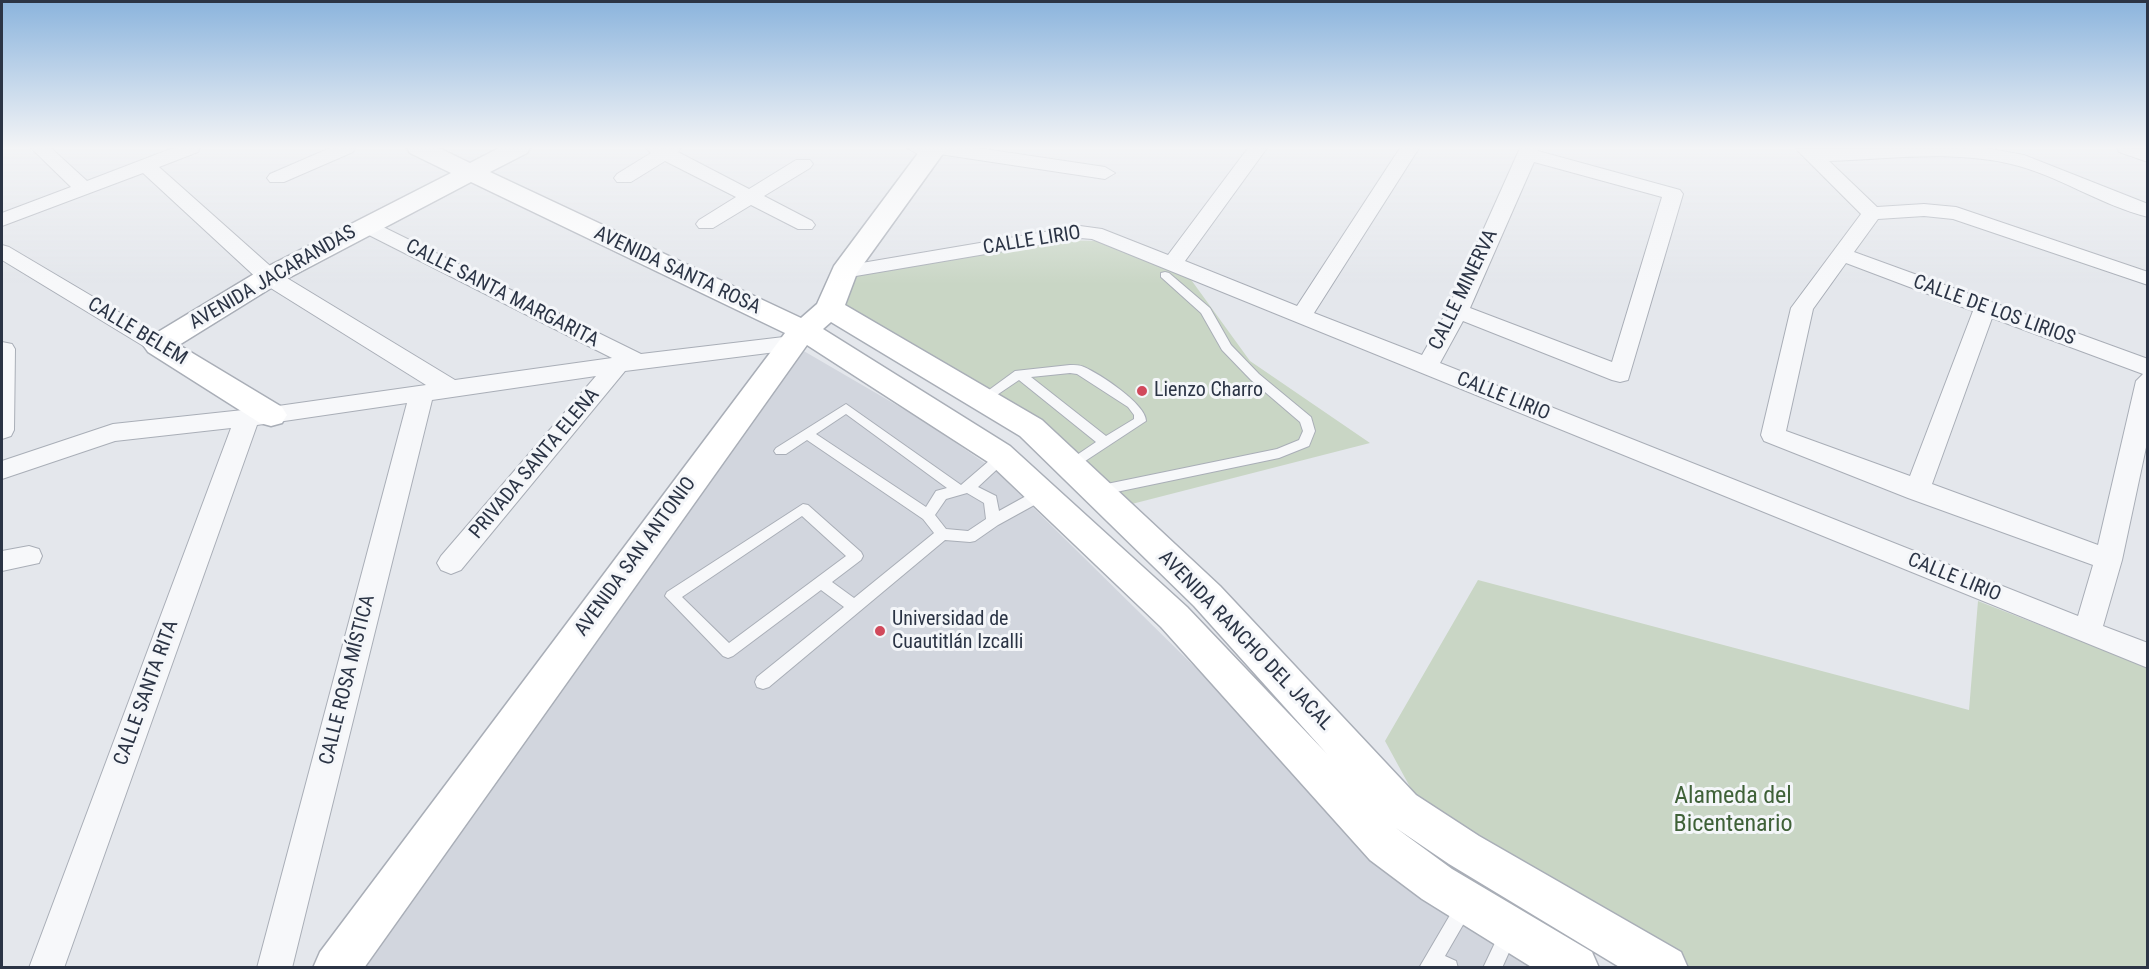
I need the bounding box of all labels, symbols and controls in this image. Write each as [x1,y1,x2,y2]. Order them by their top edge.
street label: AVENIDA JACARANDAS [186,221,360,335]
street label: CALLE LIRIO [981,221,1083,261]
street label: AVENIDA SANTA ROSA [590,222,764,320]
street label: CALLE MINERVA [1424,226,1504,354]
street label: CALLE SANTA MARGARITA [401,235,603,353]
street label: CALLE DE LOS LIRIOS [1910,271,2078,351]
street label: CALLE BELEM [83,293,191,371]
street label: CALLE LIRIO [1453,367,1553,427]
place label: Lienzo Charro [1154,379,1263,403]
street label: PRIVADA SANTA ELENA [465,384,605,544]
marker: Lienzo Charro [1135,384,1149,398]
street label: AVENIDA SAN ANTONIO [570,473,702,641]
street label: AVENIDA RANCHO DEL JACAL [1153,546,1337,736]
street label: CALLE LIRIO [1904,548,2004,608]
street label: CALLE ROSA MÍSTICA [315,593,381,767]
place label: Universidad de Cuautitlán Izcalli [892,608,1023,655]
street label: CALLE SANTA RITA [110,617,184,769]
marker: Universidad de Cuautitlán Izcalli [873,624,887,638]
park label: Alameda del Bicentenario [1674,783,1792,839]

